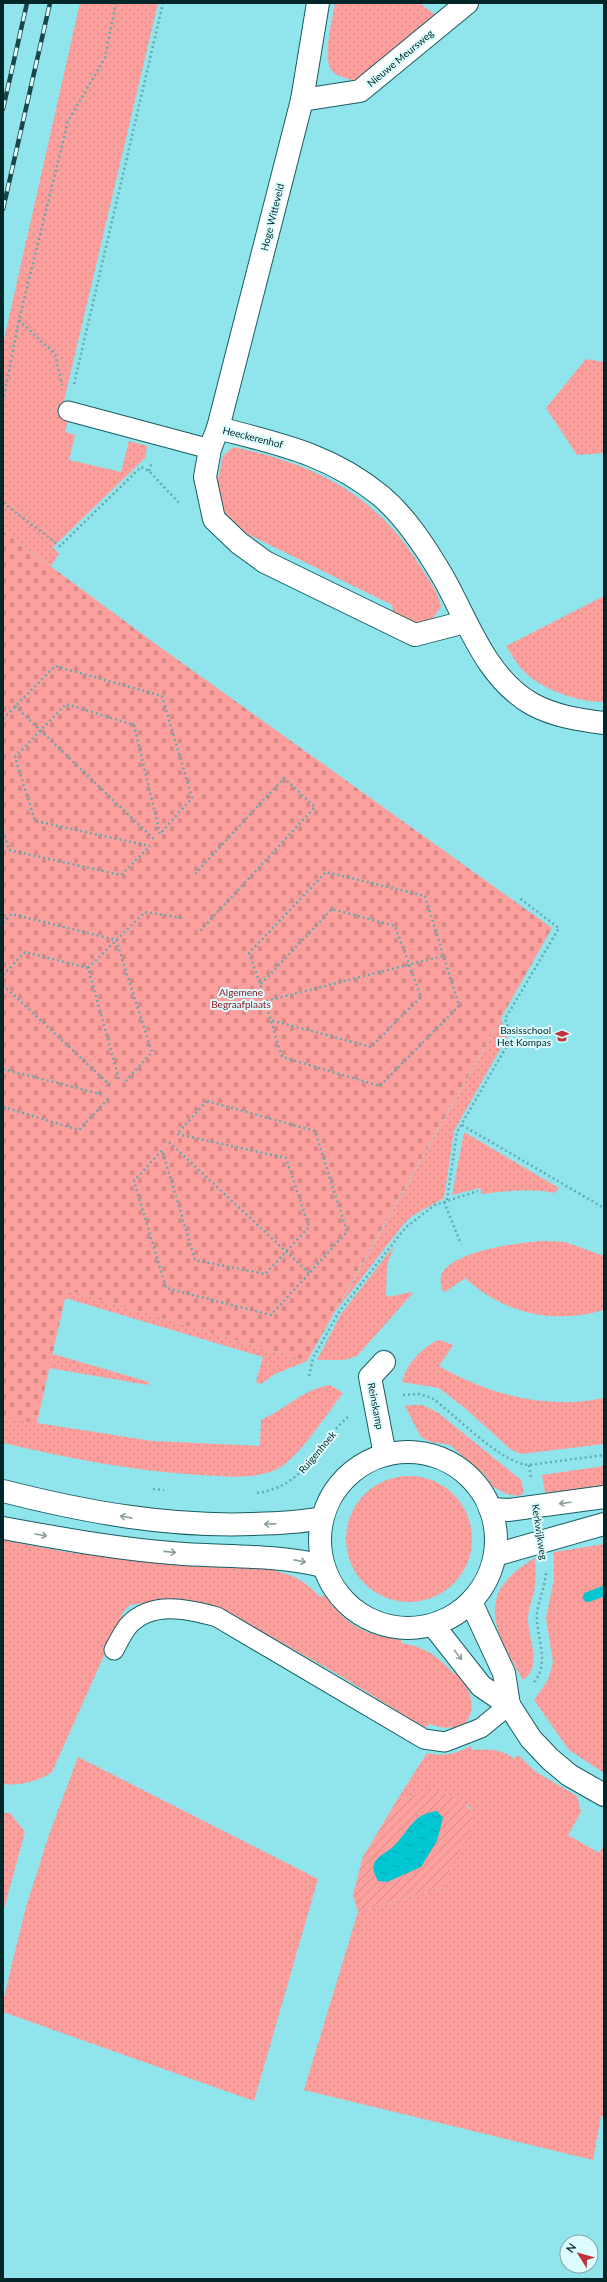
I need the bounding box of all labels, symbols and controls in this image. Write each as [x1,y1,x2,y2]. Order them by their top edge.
street label: Nieuwe Meursweg [364,27,436,89]
street label: Hoge Witteveld [258,182,286,252]
street label: Heeckerenhof [222,424,285,450]
park label: Algemene Begraafplaats [211,986,271,1010]
place label: Basisschool Het Kompas [497,1024,551,1048]
school or university icon: Basisschool Het Kompas [554,1028,570,1044]
street label: Reinskamp [366,1382,386,1431]
street label: Ruigenhoek [296,1428,339,1476]
one-way arrow [559,1499,572,1507]
street label: Kerkwijkweg [530,1503,550,1561]
one-way arrow [120,1513,133,1521]
one-way arrow [264,1520,277,1527]
one-way arrow [34,1531,47,1539]
one-way arrow [163,1549,176,1556]
one-way arrow [293,1557,306,1565]
one-way arrow [453,1650,462,1661]
north arrow [559,2234,599,2274]
text: N [563,2240,578,2255]

